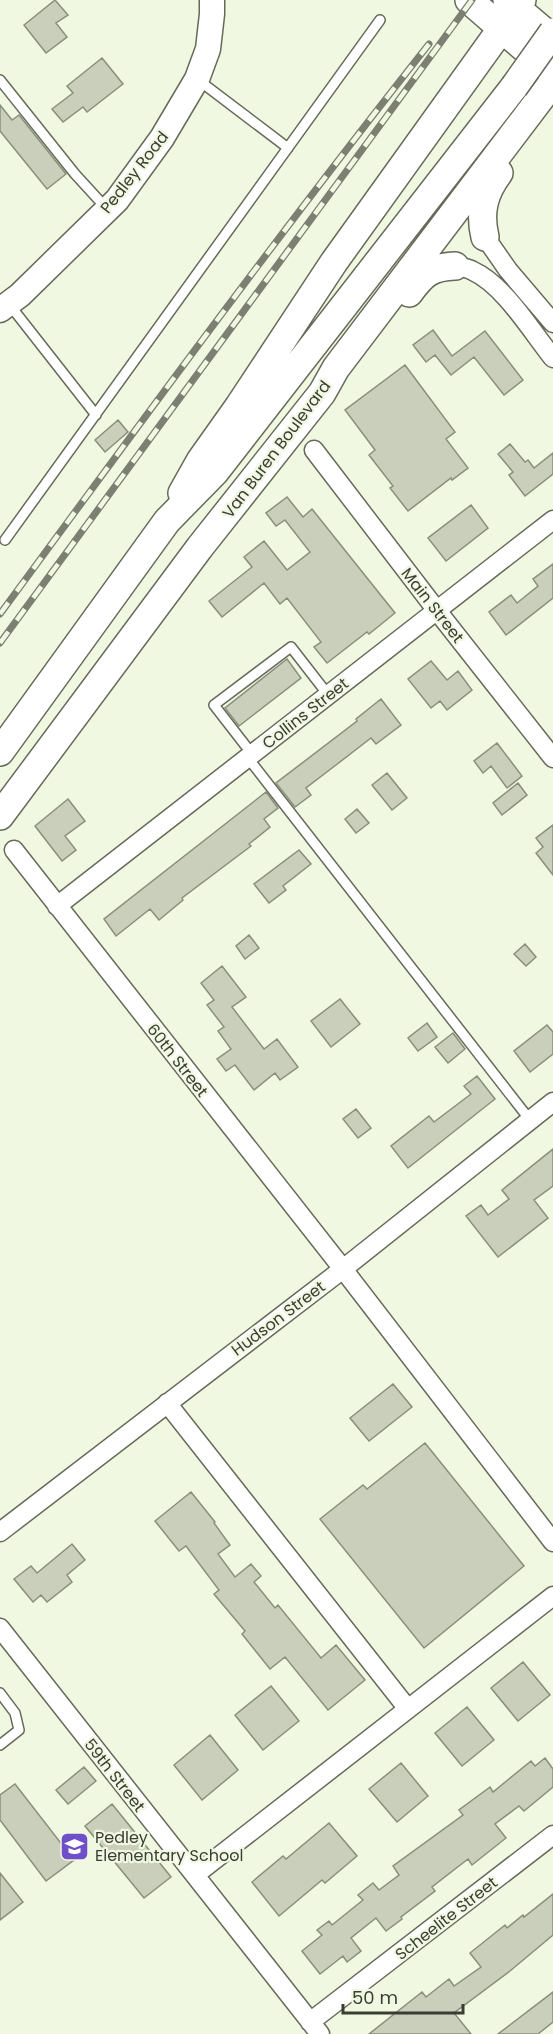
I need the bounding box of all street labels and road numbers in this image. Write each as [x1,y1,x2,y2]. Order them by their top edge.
street label: Pedley Road [95,126,174,218]
street label: Van Buren Boulevard [217,376,336,523]
street label: Main Street [396,563,469,648]
street label: Collins Street [257,672,354,755]
street label: 60th Street [142,1019,214,1102]
street label: Hudson Street [227,1275,330,1361]
street label: 59th Street [79,1734,151,1817]
street label: Scheelite Street [390,1871,502,1966]

